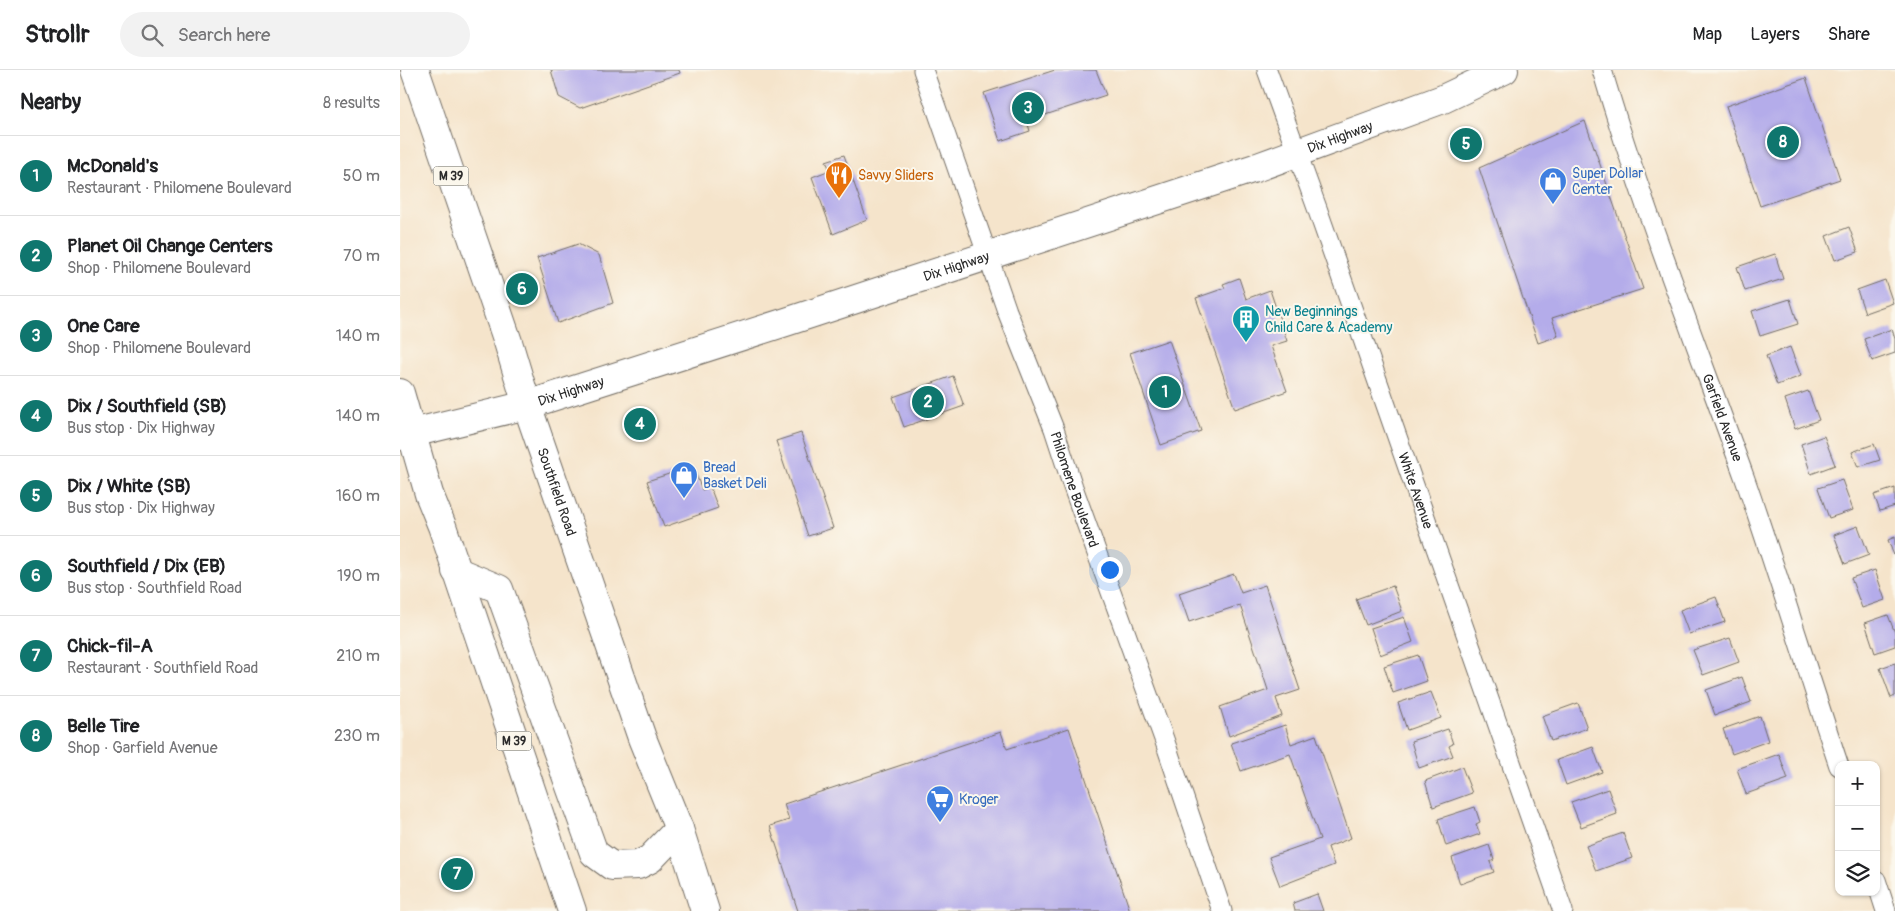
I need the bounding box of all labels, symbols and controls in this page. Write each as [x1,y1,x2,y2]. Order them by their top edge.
search box [120,12,470,57]
text: Strollr [25,20,90,49]
icon: search [138,21,166,49]
text: Search here [178,23,270,47]
text: Map [1693,23,1722,46]
text: Layers [1750,23,1800,46]
text: Share [1828,23,1870,46]
text: Nearby [20,89,81,116]
pin: 3 [1012,89,1044,127]
text: 8 results [323,93,380,113]
street label: Dix Highway [1305,118,1375,157]
pin: 8 [1767,123,1799,161]
pin: 5 [1450,125,1482,163]
text: McDonald's [67,154,158,178]
restaurant icon: Savvy Sliders [824,160,854,199]
place label: Super Dollar Center [1572,165,1643,198]
text: 1 [33,166,39,186]
text: 50 m [343,166,380,186]
road number: M 39 [434,166,468,185]
shop icon: Super Dollar Center [1538,166,1568,205]
place label: Savvy Sliders [858,167,934,184]
text: Restaurant · Philomene Boulevard [67,178,292,198]
text: Planet Oil Change Centers [67,234,273,258]
text: 2 [32,246,40,266]
text: 70 m [343,246,380,266]
street label: Dix Highway [921,248,991,285]
text: Shop · Philomene Boulevard [67,258,251,278]
pin: 6 [506,270,538,308]
place label: New Beginnings Child Care & Academy [1265,303,1393,336]
building icon: New Beginnings Child Care & Academy [1231,304,1261,343]
text: One Care [67,314,140,338]
text: 3 [32,326,40,346]
text: 140 m [336,326,380,346]
text: Shop · Philomene Boulevard [67,338,251,358]
street label: Garfield Avenue [1698,372,1746,464]
street label: Dix Highway [536,373,606,410]
pin: 1 [1149,373,1181,411]
pin: 2 [912,383,944,421]
text: Dix / Southfield (SB) [67,394,227,418]
pin: 4 [624,405,656,443]
text: 4 [31,406,41,426]
text: 140 m [336,406,380,426]
text: Bus stop · Dix Highway [67,418,215,438]
street label: Philomene Boulevard [1046,429,1102,550]
street label: Southfield Road [533,445,580,538]
street label: White Avenue [1394,450,1437,531]
place label: Bread Basket Deli [703,459,767,492]
shop icon: Bread Basket Deli [669,460,699,499]
text: Dix / White (SB) [67,474,191,498]
text: 5 [32,486,40,506]
text: 160 m [336,486,380,506]
text: Bus stop · Dix Highway [67,498,215,518]
text: Southfield / Dix (EB) [67,554,226,578]
your location [1097,557,1123,583]
text: 6 [31,566,41,586]
text: 190 m [337,566,380,586]
text: Bus stop · Southfield Road [67,578,242,598]
text: Chick-fil-A [67,634,153,658]
text: 7 [32,646,40,666]
text: 210 m [336,646,380,666]
text: Restaurant · Southfield Road [67,658,258,678]
text: Belle Tire [67,714,139,738]
text: 8 [32,726,40,746]
text: 230 m [334,726,380,746]
road number: M 39 [496,731,532,750]
text: Shop · Garfield Avenue [67,738,218,758]
map controls [1835,761,1880,896]
button: + [1835,761,1880,806]
supermarket icon: Kroger [925,784,955,823]
place label: Kroger [959,791,999,808]
button: − [1835,806,1880,851]
button: layers [1835,851,1880,896]
pin: 7 [441,855,473,893]

